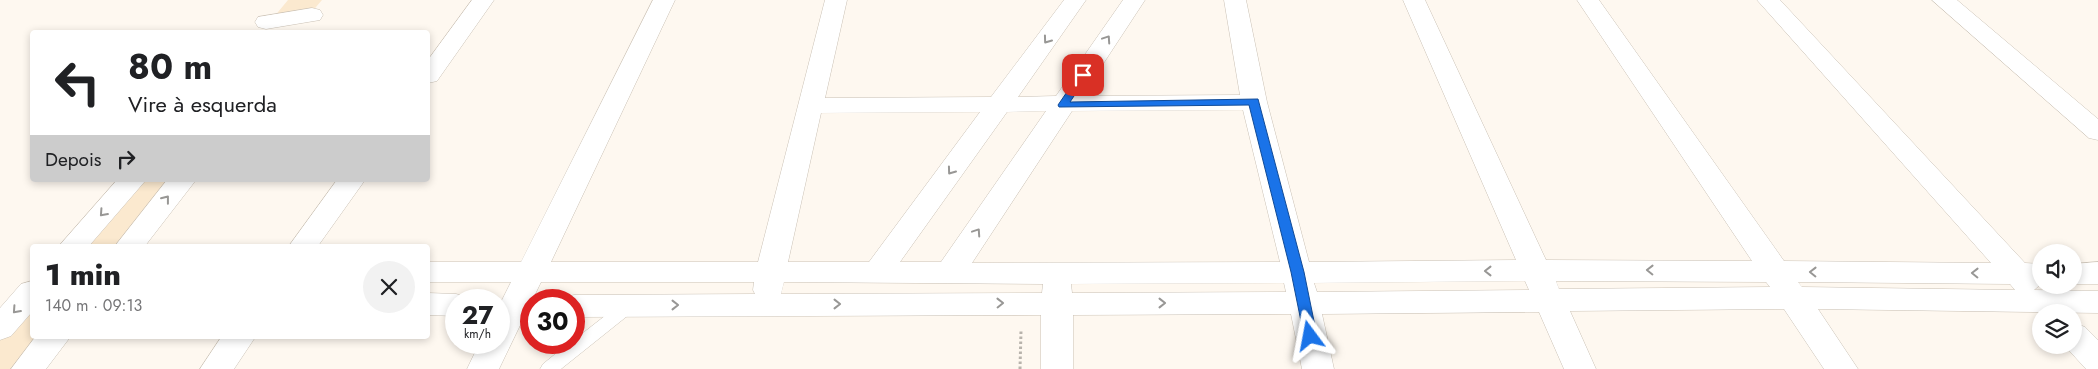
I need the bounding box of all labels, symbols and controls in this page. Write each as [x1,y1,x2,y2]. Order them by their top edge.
one-way arrow [1044,34,1053,43]
one-way arrow [1101,36,1110,45]
text: 80 m [128,42,212,92]
icon: left [45,50,110,115]
pin [1062,54,1104,96]
icon: arrive [1069,61,1097,89]
text: Vire à esquerda [128,88,277,120]
icon: right [112,145,140,173]
text: Depois [45,146,102,173]
one-way arrow [948,165,957,175]
one-way arrow [161,196,170,205]
one-way arrow [99,208,108,217]
one-way arrow [971,228,980,238]
map controls [2032,244,2082,354]
button: sound [2032,244,2082,294]
text: 1 min [45,253,121,296]
button: close [363,261,415,313]
one-way arrow [1646,265,1654,275]
one-way arrow [1483,266,1491,276]
one-way arrow [1808,267,1816,277]
one-way arrow [1971,268,1978,278]
speed limit sign: 30 [520,289,585,354]
text: 140 m · 09:13 [45,294,142,317]
text: 27 [462,297,493,333]
one-way arrow [996,298,1004,308]
one-way arrow [1159,298,1167,308]
one-way arrow [834,299,842,309]
one-way arrow [672,300,679,310]
one-way arrow [13,304,22,313]
button: layers [2032,304,2082,354]
position arrow [1283,309,1335,361]
text: km/h [464,325,491,343]

